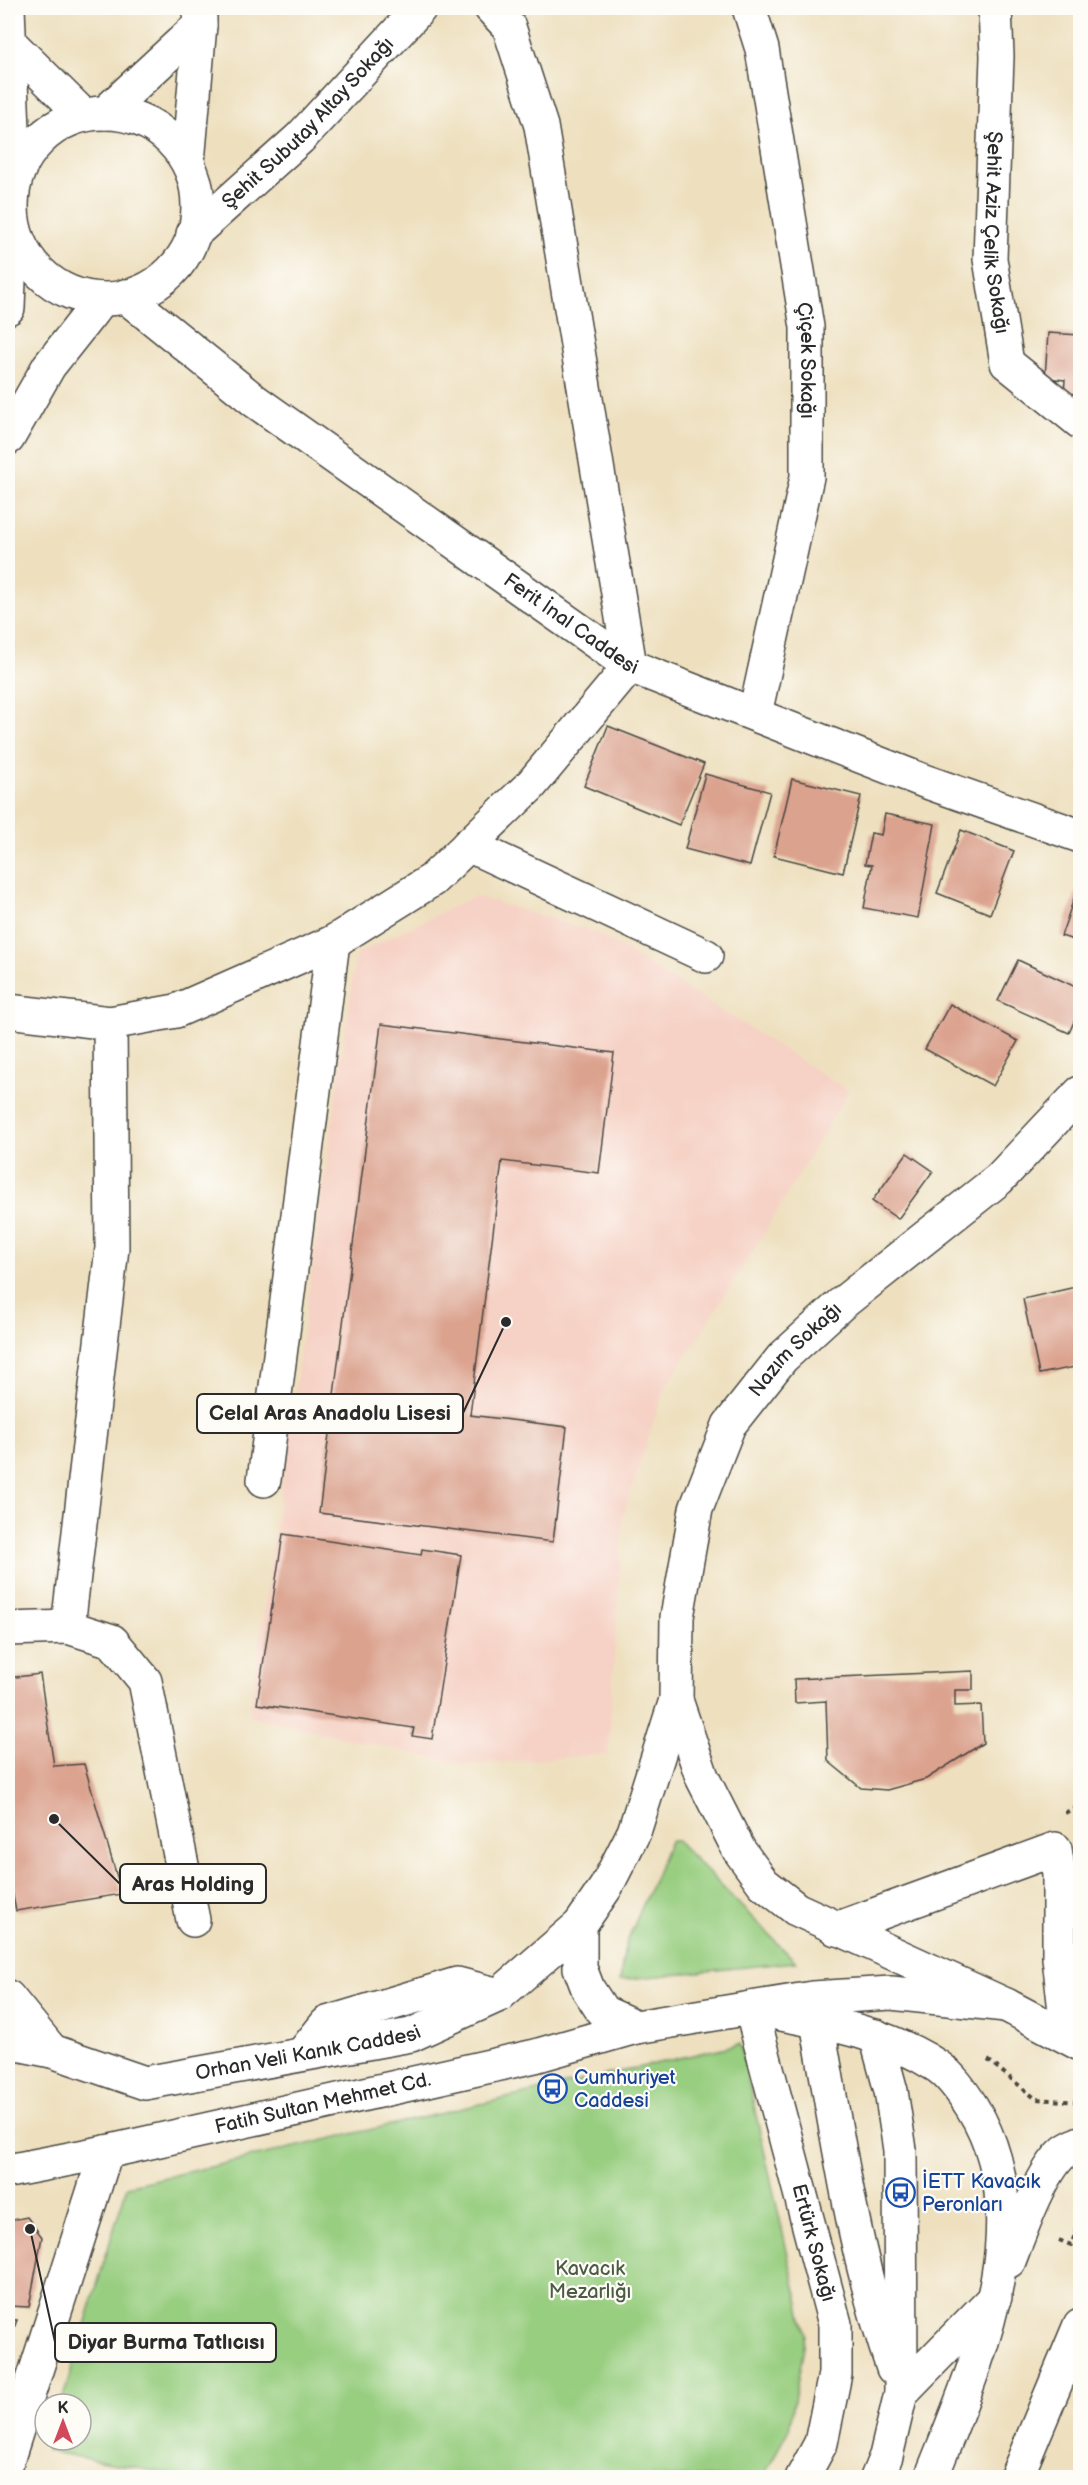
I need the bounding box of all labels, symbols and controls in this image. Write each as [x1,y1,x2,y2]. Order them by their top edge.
street label: Şehit Subutay Altay Sokağı [217,32,399,214]
street label: Şehit Aziz Çelik Sokağı [978,131,1014,335]
street label: Çiçek Sokağı [791,300,820,419]
street label: Ferit İnal Caddesi [499,568,641,680]
street label: Nazım Sokağı [744,1297,847,1402]
callout: Celal Aras Anadolu Lisesi [197,1394,463,1433]
text: Celal Aras Anadolu Lisesi [209,1401,451,1426]
callout: Aras Holding [120,1864,266,1903]
text: Aras Holding [131,1872,254,1897]
street label: Orhan Veli Kanık Caddesi [194,2020,425,2086]
place label: Cumhuriyet Caddesi [574,2066,676,2113]
street label: Fatih Sultan Mehmet Cd. [213,2068,433,2139]
bus stop icon: Cumhuriyet Caddesi [537,2073,569,2105]
place label: İETT Kavacık Peronları [922,2169,1040,2217]
bus stop icon: İETT Kavacık Peronları [885,2177,917,2209]
street label: Ertürk Sokağı [786,2181,841,2304]
park label: Kavacık Mezarlığı [549,2257,631,2304]
callout: Diyar Burma Tatlıcısı [55,2323,276,2362]
text: Diyar Burma Tatlıcısı [67,2330,265,2355]
north arrow [33,2392,93,2452]
text: K [58,2399,69,2418]

